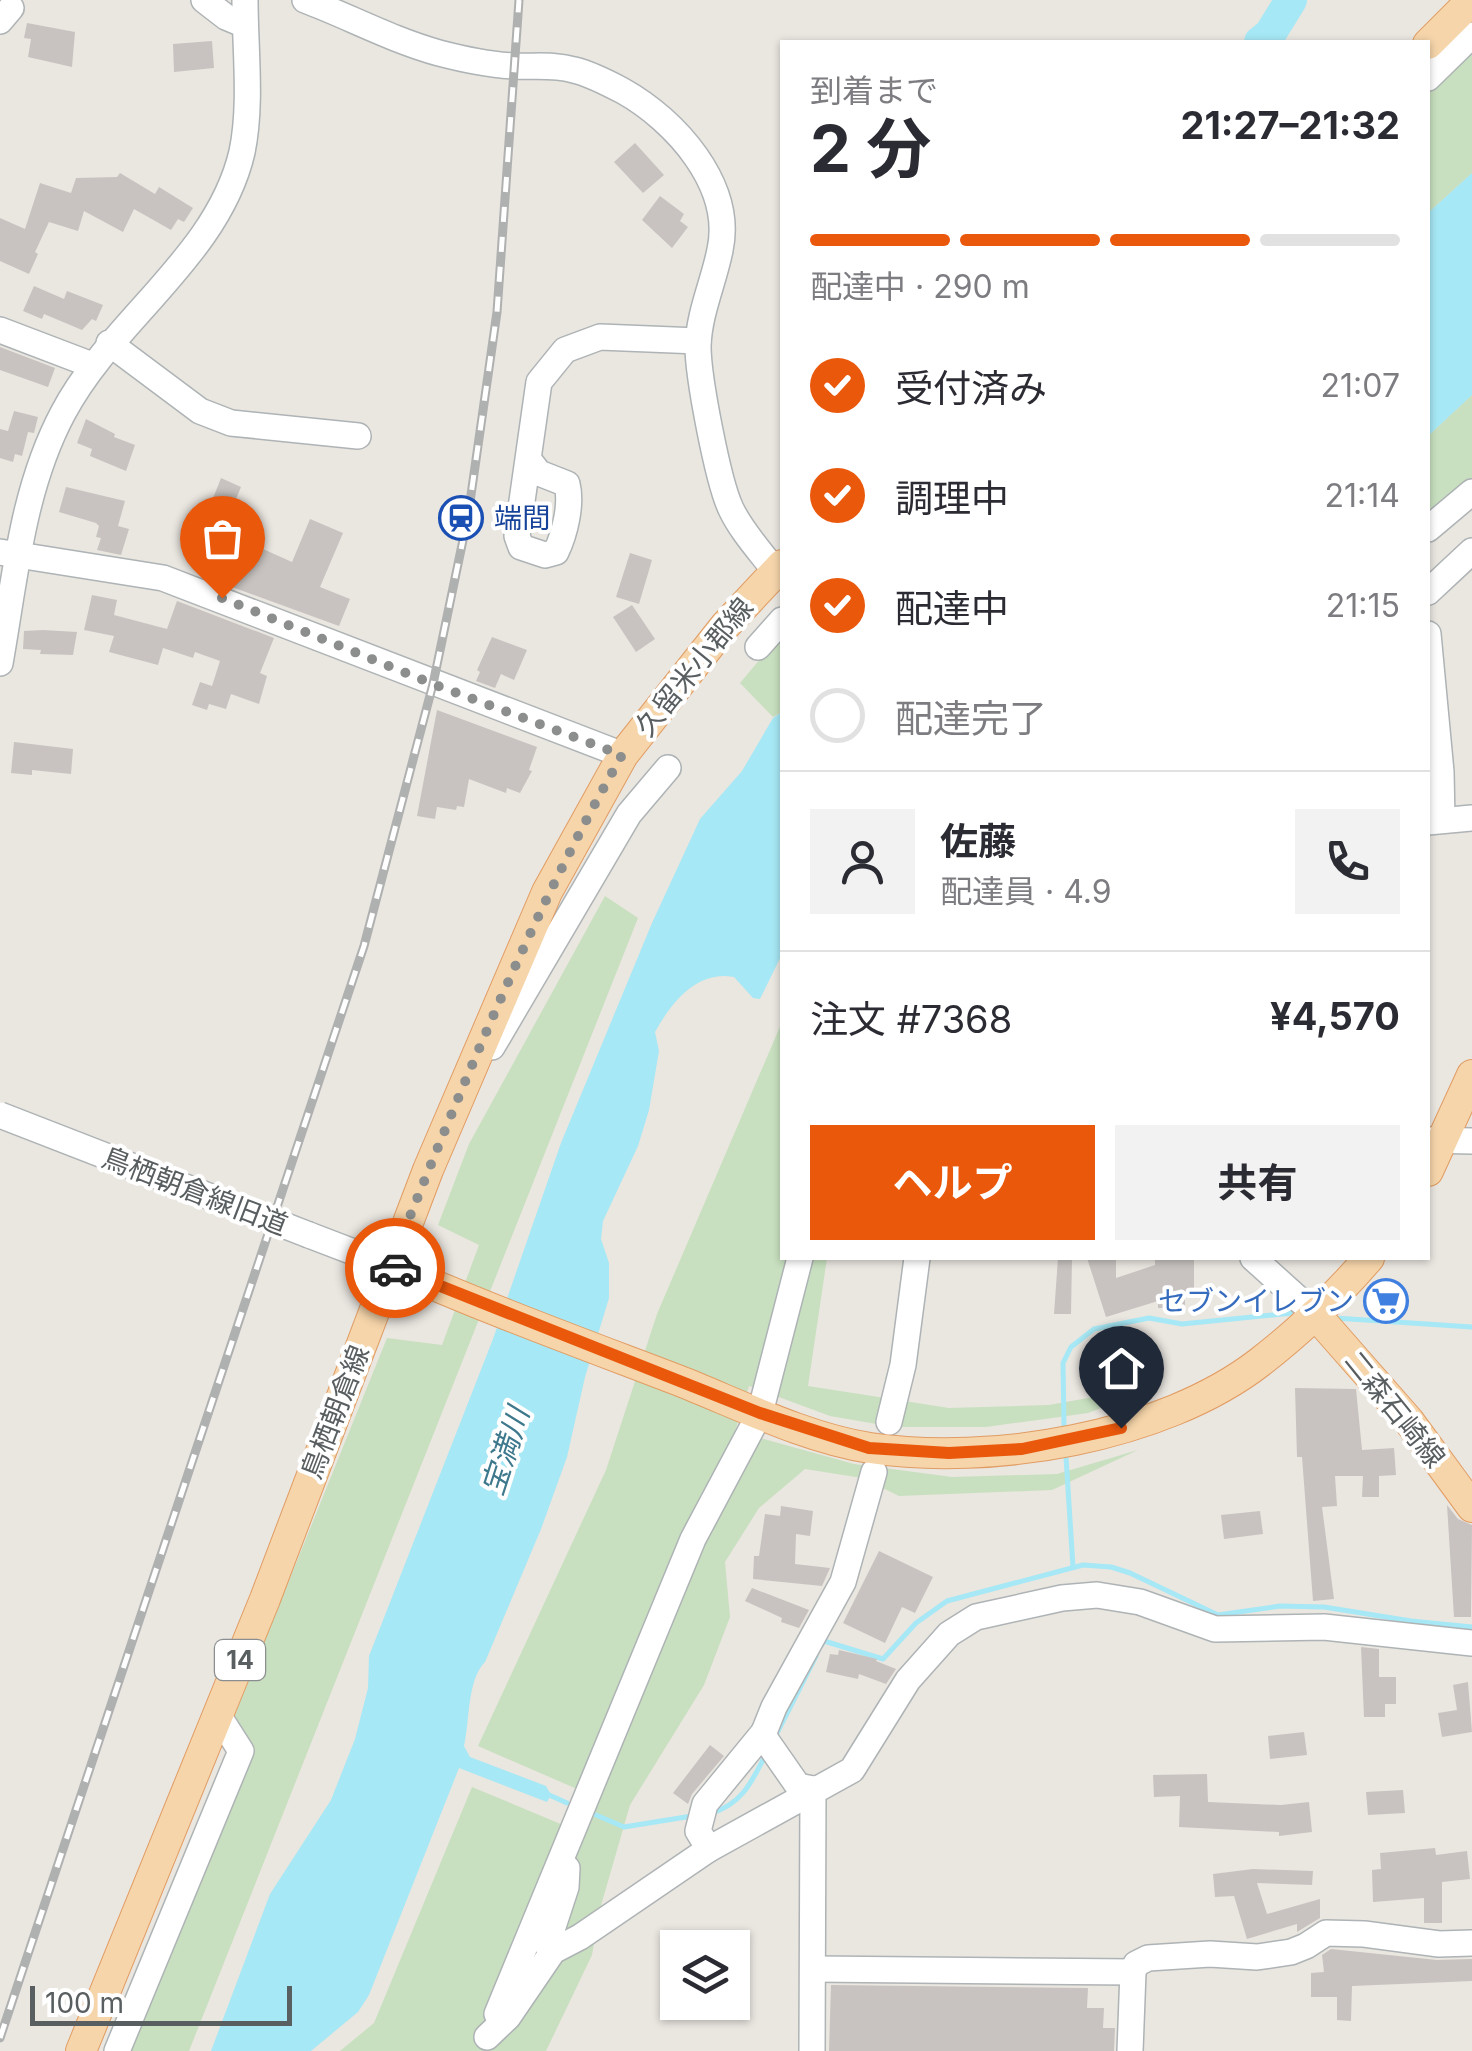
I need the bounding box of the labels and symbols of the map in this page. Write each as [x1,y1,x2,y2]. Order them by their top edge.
station icon: 端間 [438,495,484,541]
pin [180,496,265,599]
place label: 端間 [494,501,550,535]
street label: 久留米小郡線 [628,591,760,743]
street label: 鳥栖朝倉線旧道 [97,1140,293,1242]
courier [345,1218,445,1318]
supermarket icon: セブンイレブン [1363,1278,1409,1324]
place label: セブンイレブン [1158,1284,1354,1318]
pin [1079,1326,1164,1429]
street label: 鳥栖朝倉線 [294,1341,376,1483]
street label: 二森石崎線 [1338,1344,1452,1474]
water label: 宝満川 [474,1400,537,1499]
road number: 14 [215,1640,265,1680]
scale bar [30,1981,292,2026]

